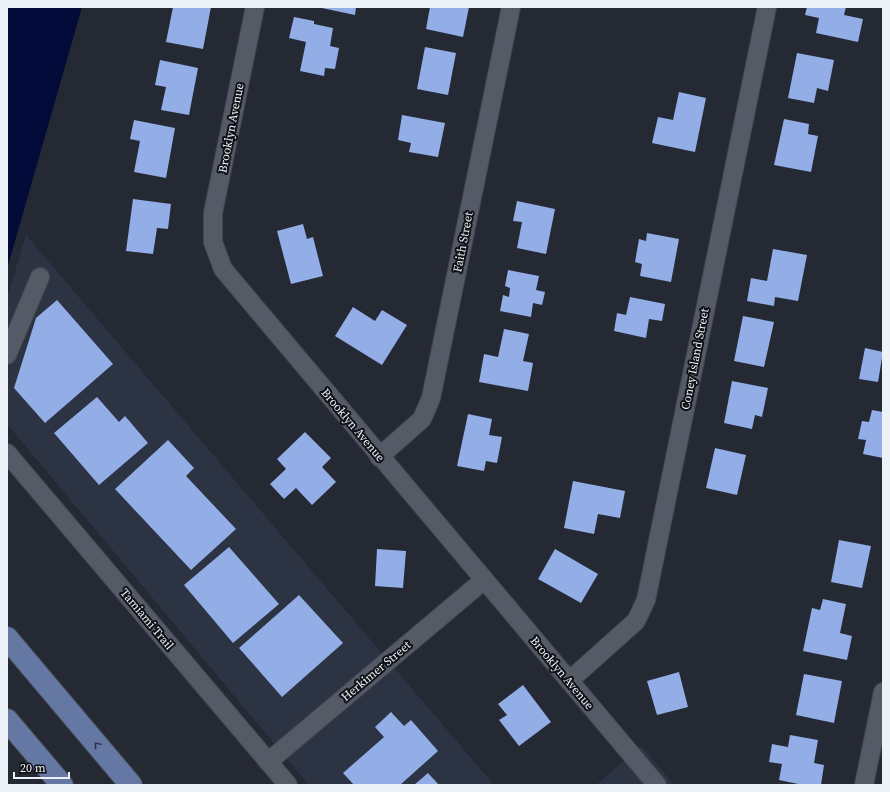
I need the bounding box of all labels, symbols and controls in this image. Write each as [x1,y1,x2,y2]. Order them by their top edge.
street label: Brooklyn Avenue [214,82,248,174]
street label: Faith Street [449,210,477,274]
street label: Coney Island Street [677,307,713,411]
street label: Brooklyn Avenue [318,385,388,465]
street label: Tamiami Trail [117,585,178,653]
street label: Brooklyn Avenue [527,633,597,713]
street label: Herkimer Street [338,637,414,705]
one-way arrow [94,742,101,749]
scale bar [14,754,69,780]
text: 20 m [20,760,46,776]

